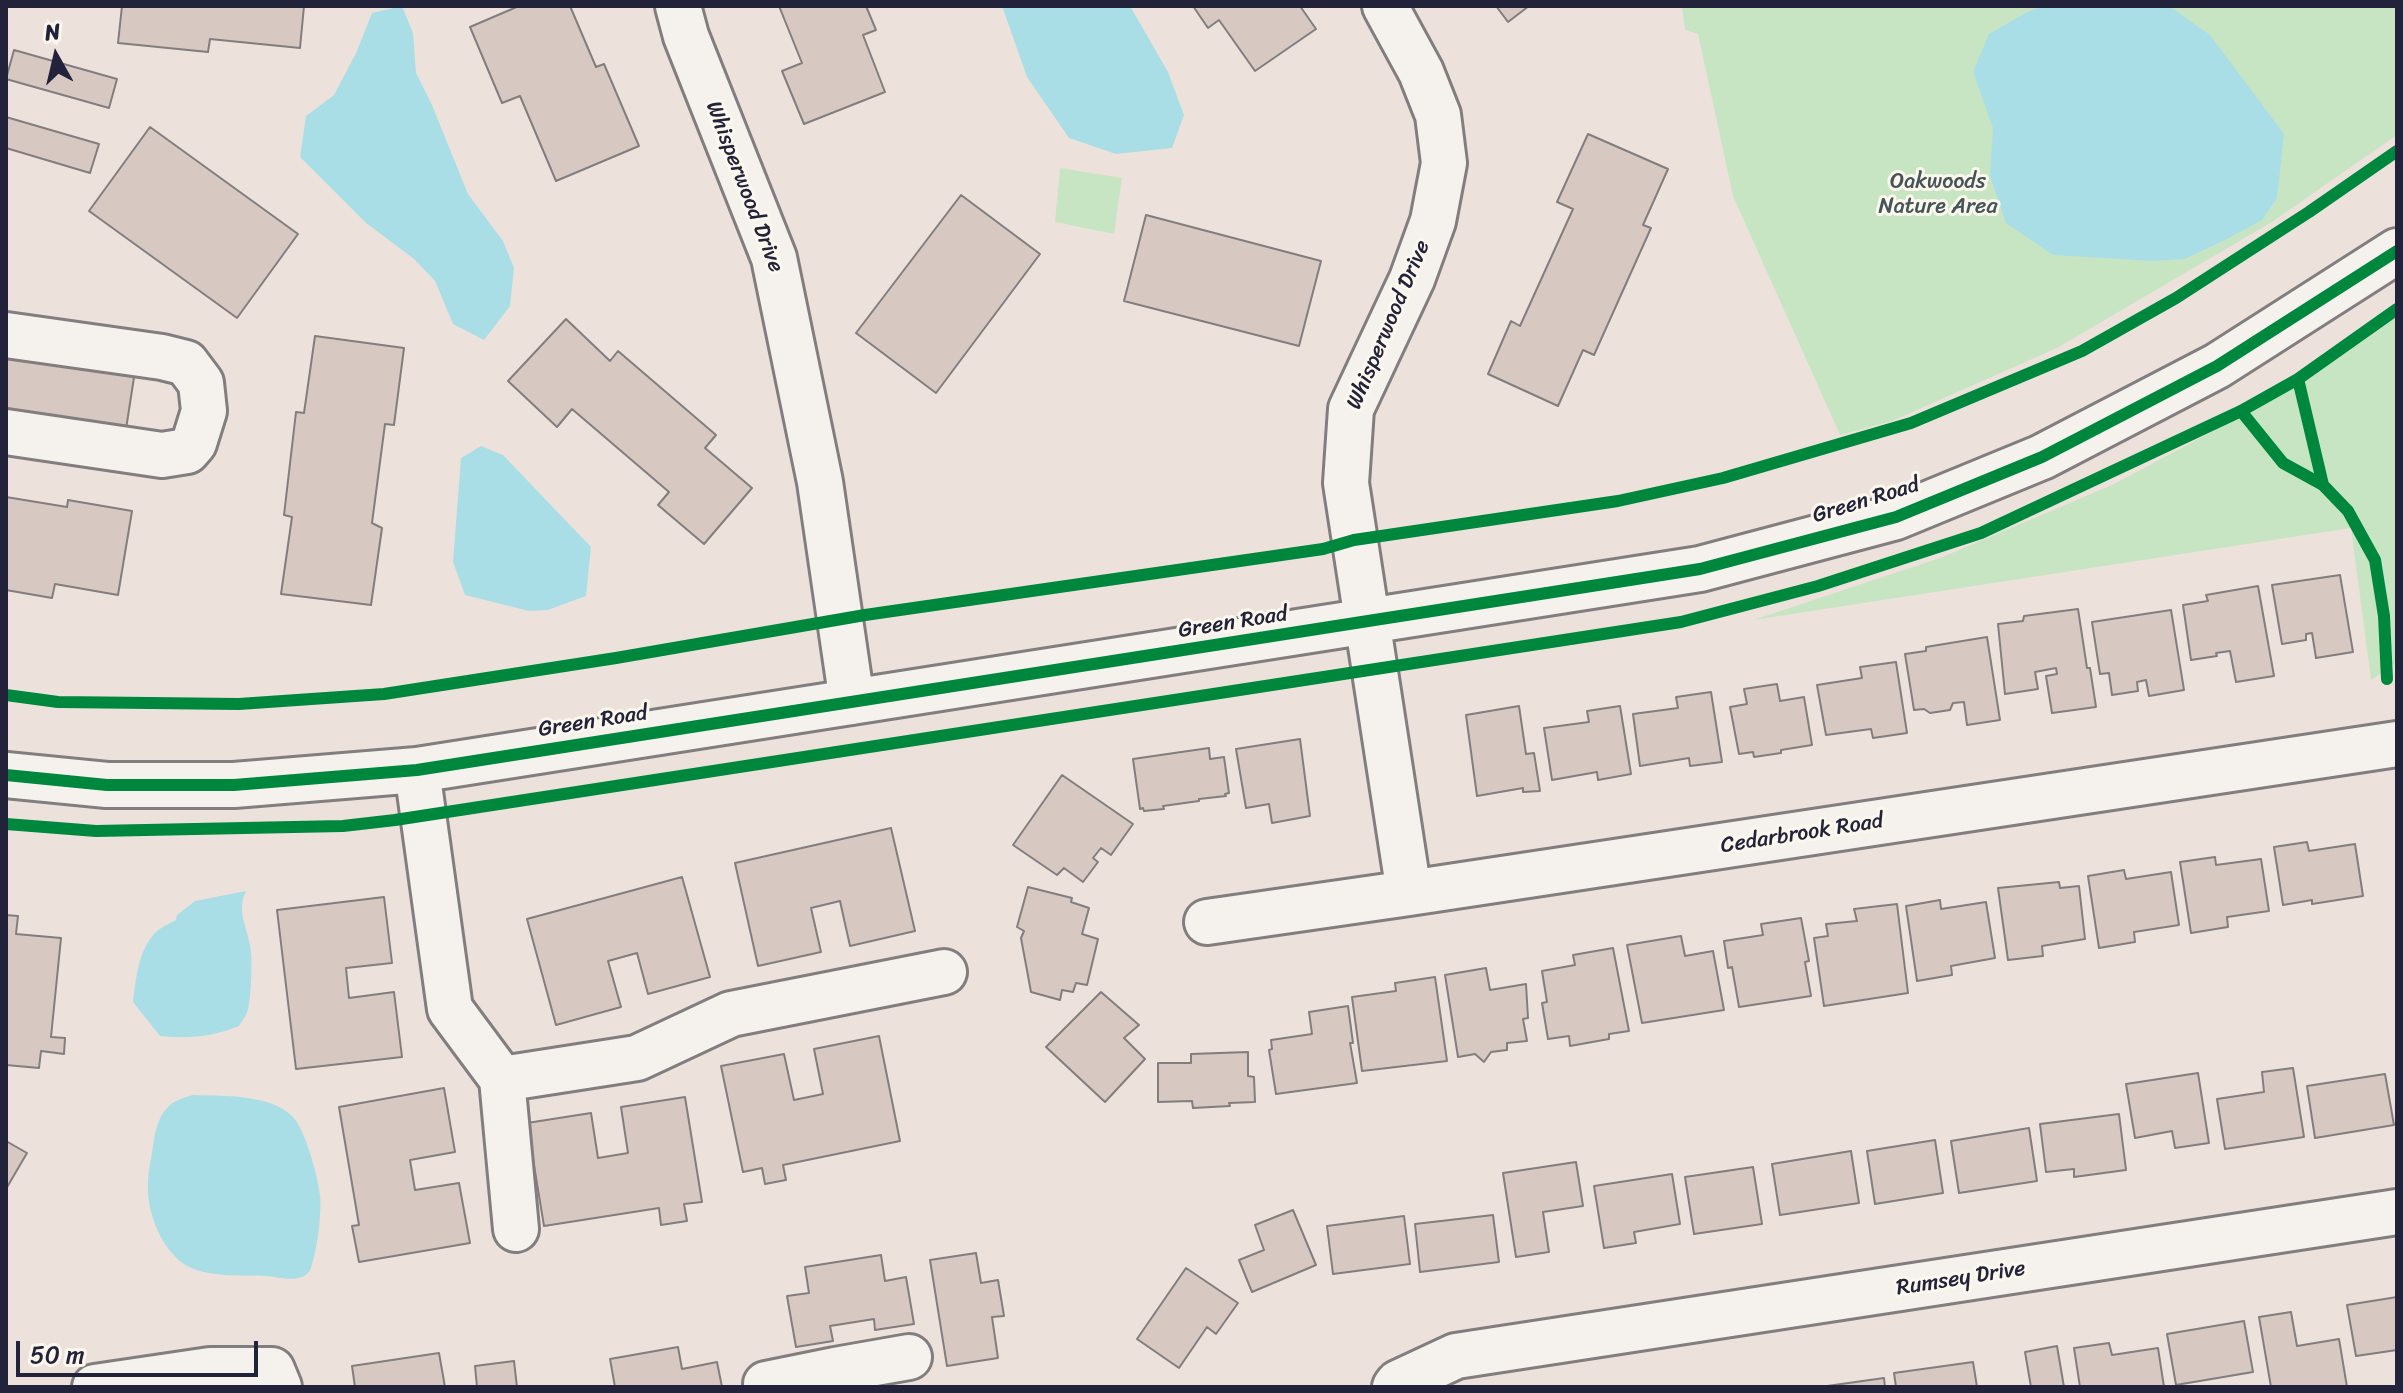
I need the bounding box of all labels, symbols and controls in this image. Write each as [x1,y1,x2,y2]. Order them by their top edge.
text: N [42,11,63,52]
north arrow [16,16,96,96]
street label: Whisperwood Drive [699,98,789,276]
park label: Oakwoods Nature Area [1879,169,1997,220]
street label: Whisperwood Drive [1341,237,1437,413]
street label: Green Road [1810,472,1922,530]
street label: Green Road [1177,601,1289,645]
street label: Green Road [537,700,649,744]
street label: Cedarbrook Road [1719,808,1885,860]
street label: Rumsey Drive [1895,1256,2027,1302]
scale bar [20,1325,262,1375]
text: 50 m [30,1334,85,1376]

